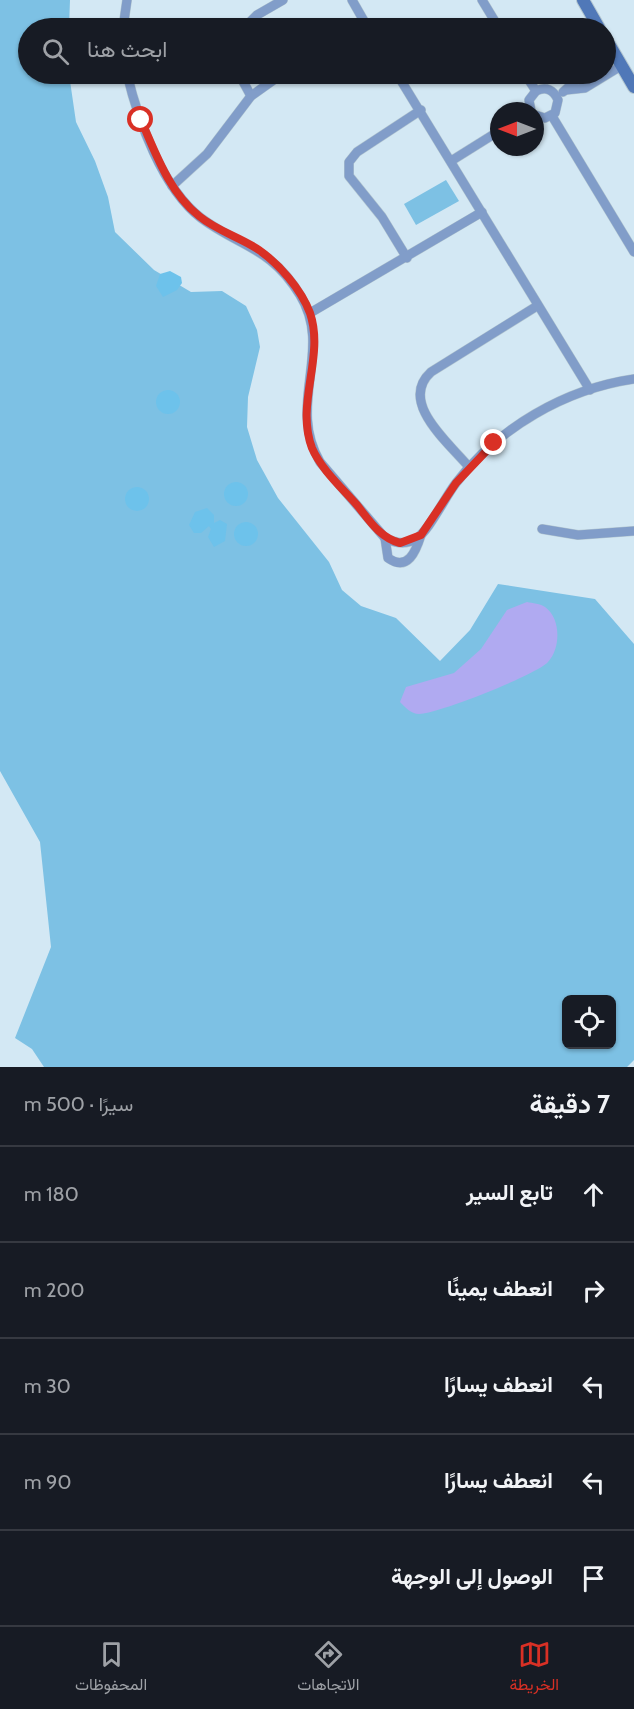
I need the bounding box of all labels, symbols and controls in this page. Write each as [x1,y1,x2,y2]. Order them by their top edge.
search box [18,18,616,84]
icon: search [39,35,72,68]
text: ابحث هنا [87,36,167,63]
north arrow [490,102,544,156]
route start [127,106,153,132]
route end [480,429,506,455]
map controls [562,995,616,1049]
button: locate [562,995,616,1049]
text: 7 دقيقة [530,1088,610,1120]
text: سيرًا · 500 m [24,1092,133,1116]
icon: ahead [577,1178,610,1211]
text: تابع السير [466,1179,553,1206]
text: 180 m [24,1182,79,1206]
icon: right [577,1274,610,1307]
text: انعطف يمينًا [447,1275,553,1302]
text: 200 m [24,1278,84,1302]
icon: left [577,1370,610,1403]
text: انعطف يسارًا [444,1371,553,1398]
text: 30 m [24,1374,71,1398]
icon: left [577,1466,610,1499]
text: انعطف يسارًا [444,1467,553,1494]
text: 90 m [24,1470,71,1494]
icon: arrive [577,1562,610,1595]
text: الوصول إلى الوجهة [391,1563,553,1590]
tab: المحفوظات [75,1638,147,1699]
tab: الاتجاهات [297,1638,359,1699]
tab: الخريطة [509,1638,559,1699]

